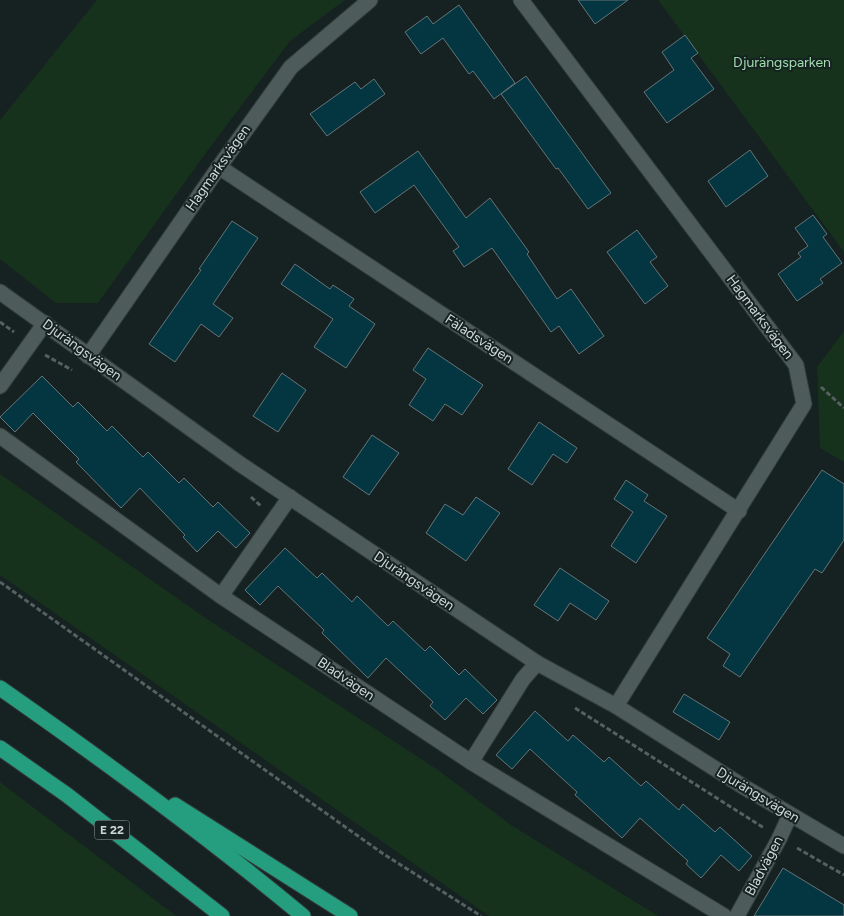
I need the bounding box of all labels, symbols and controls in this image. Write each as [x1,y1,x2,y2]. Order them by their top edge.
park label: Djurängsparken [733,54,831,71]
street label: Hagmarksvägen [182,122,254,214]
street label: Hagmarksvägen [723,272,797,363]
street label: Fäladsvägen [442,311,516,367]
street label: Djurängsvägen [39,316,125,385]
street label: Djurängsvägen [370,548,458,614]
street label: Bladvägen [314,654,378,704]
street label: Djurängsvägen [713,764,803,827]
road number: E 22 [94,820,130,840]
street label: Bladvägen [741,833,787,899]

